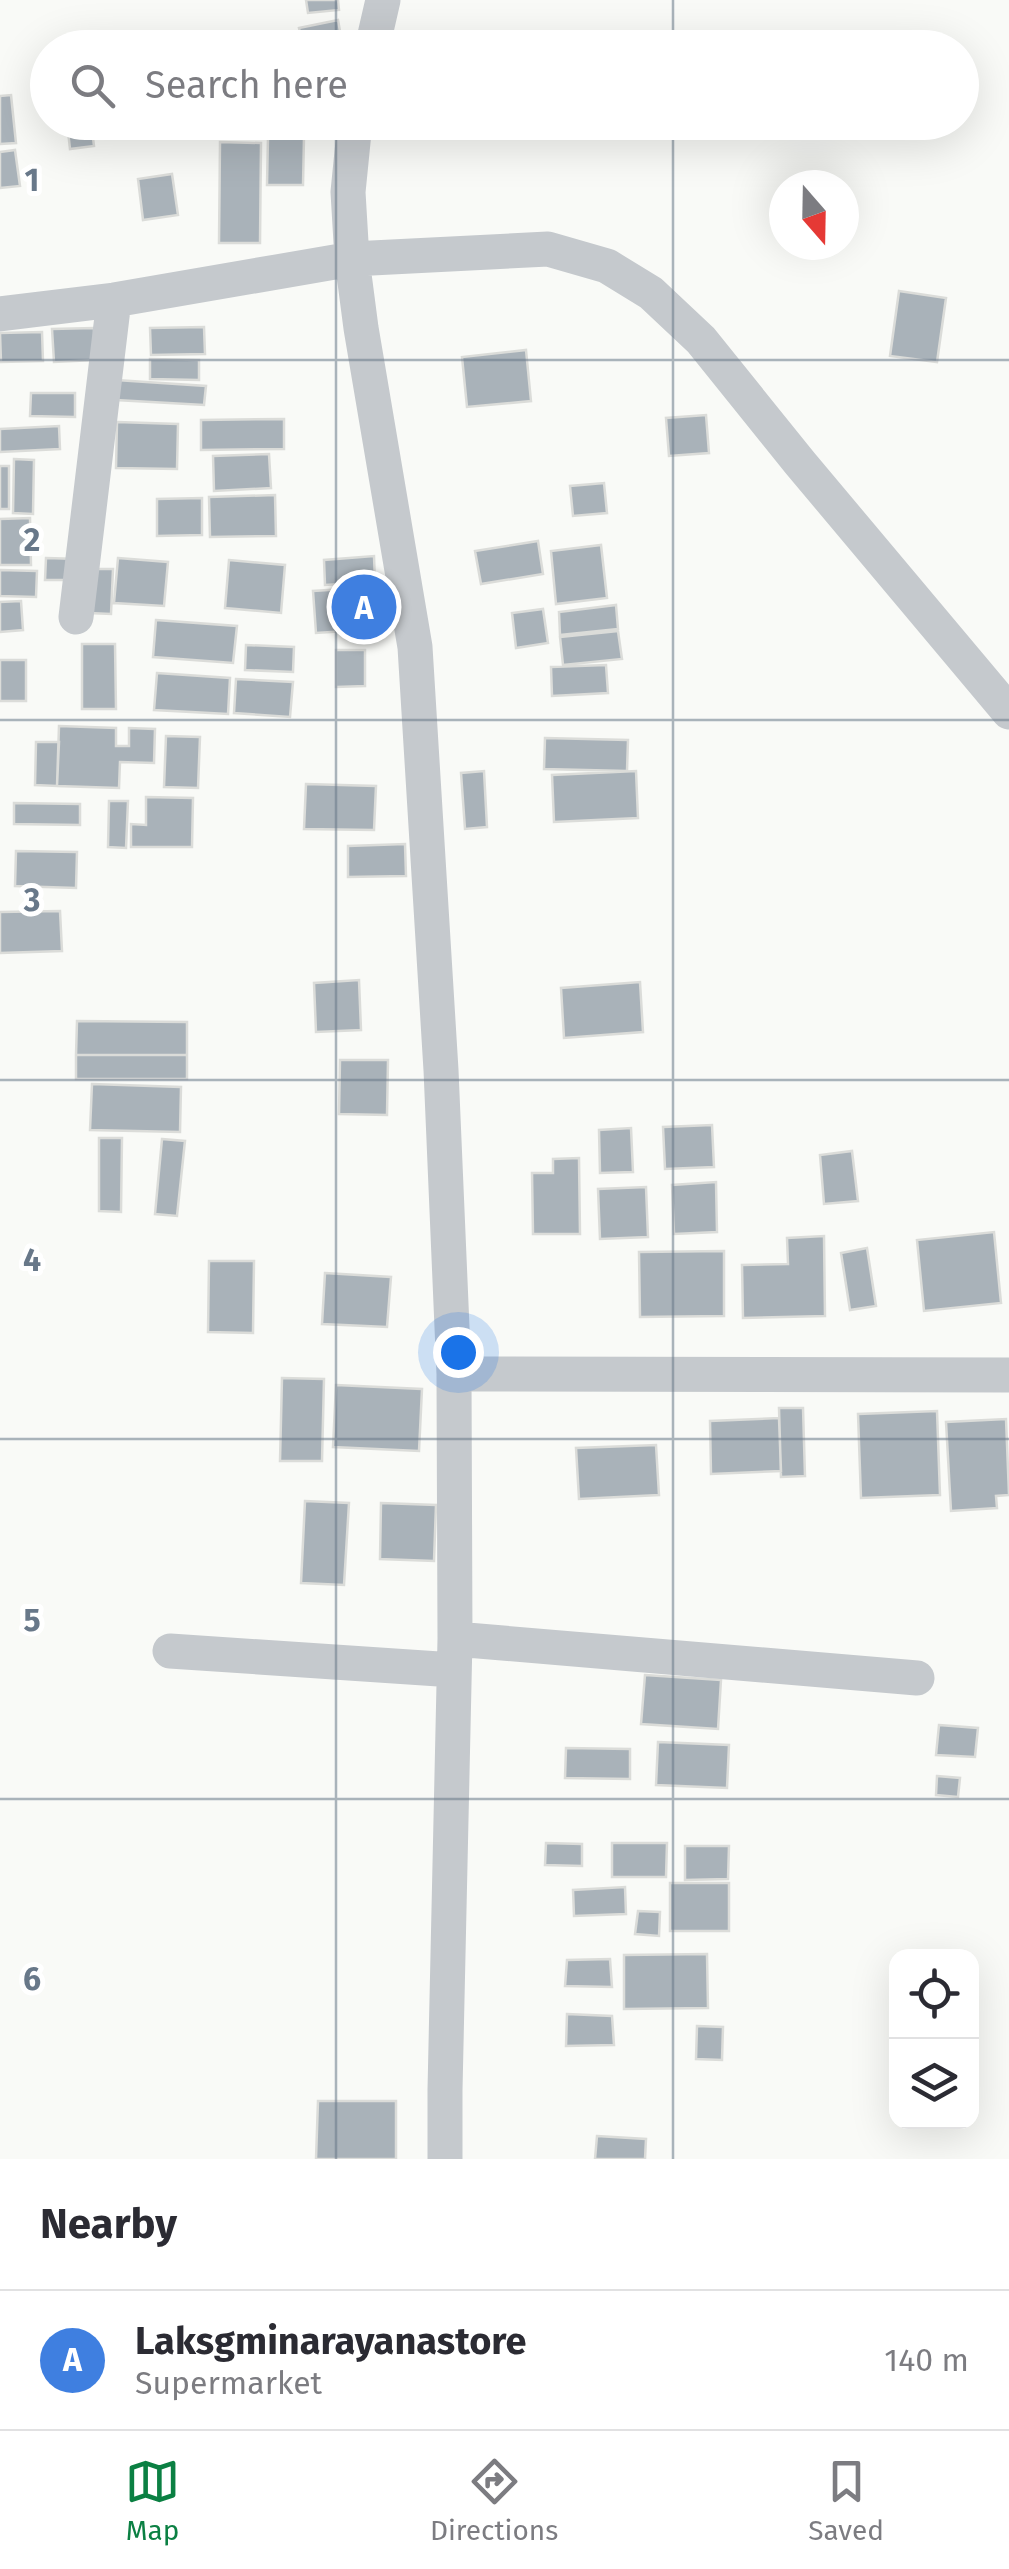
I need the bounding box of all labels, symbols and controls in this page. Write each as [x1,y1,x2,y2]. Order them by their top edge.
search box [30,30,979,140]
icon: search [65,58,120,113]
text: Search here [145,62,348,108]
text: 1 [25,161,39,199]
north arrow [769,170,859,260]
text: 2 [24,521,40,559]
pin: A [332,570,396,644]
text: 3 [23,881,40,919]
text: 4 [23,1241,41,1279]
your location [433,1327,484,1378]
text: 5 [23,1601,41,1639]
map controls [889,1949,979,2129]
button: locate [889,1949,979,2039]
text: 6 [23,1960,41,1998]
button: layers [889,2039,979,2129]
text: Nearby [40,2199,177,2249]
text: Laksgminarayanastore [135,2318,526,2364]
text: A [63,2341,82,2379]
text: 140 m [884,2341,969,2379]
text: Supermarket [135,2364,322,2402]
tab: Map [125,2454,180,2547]
tab: Directions [430,2454,558,2547]
tab: Saved [808,2454,884,2547]

